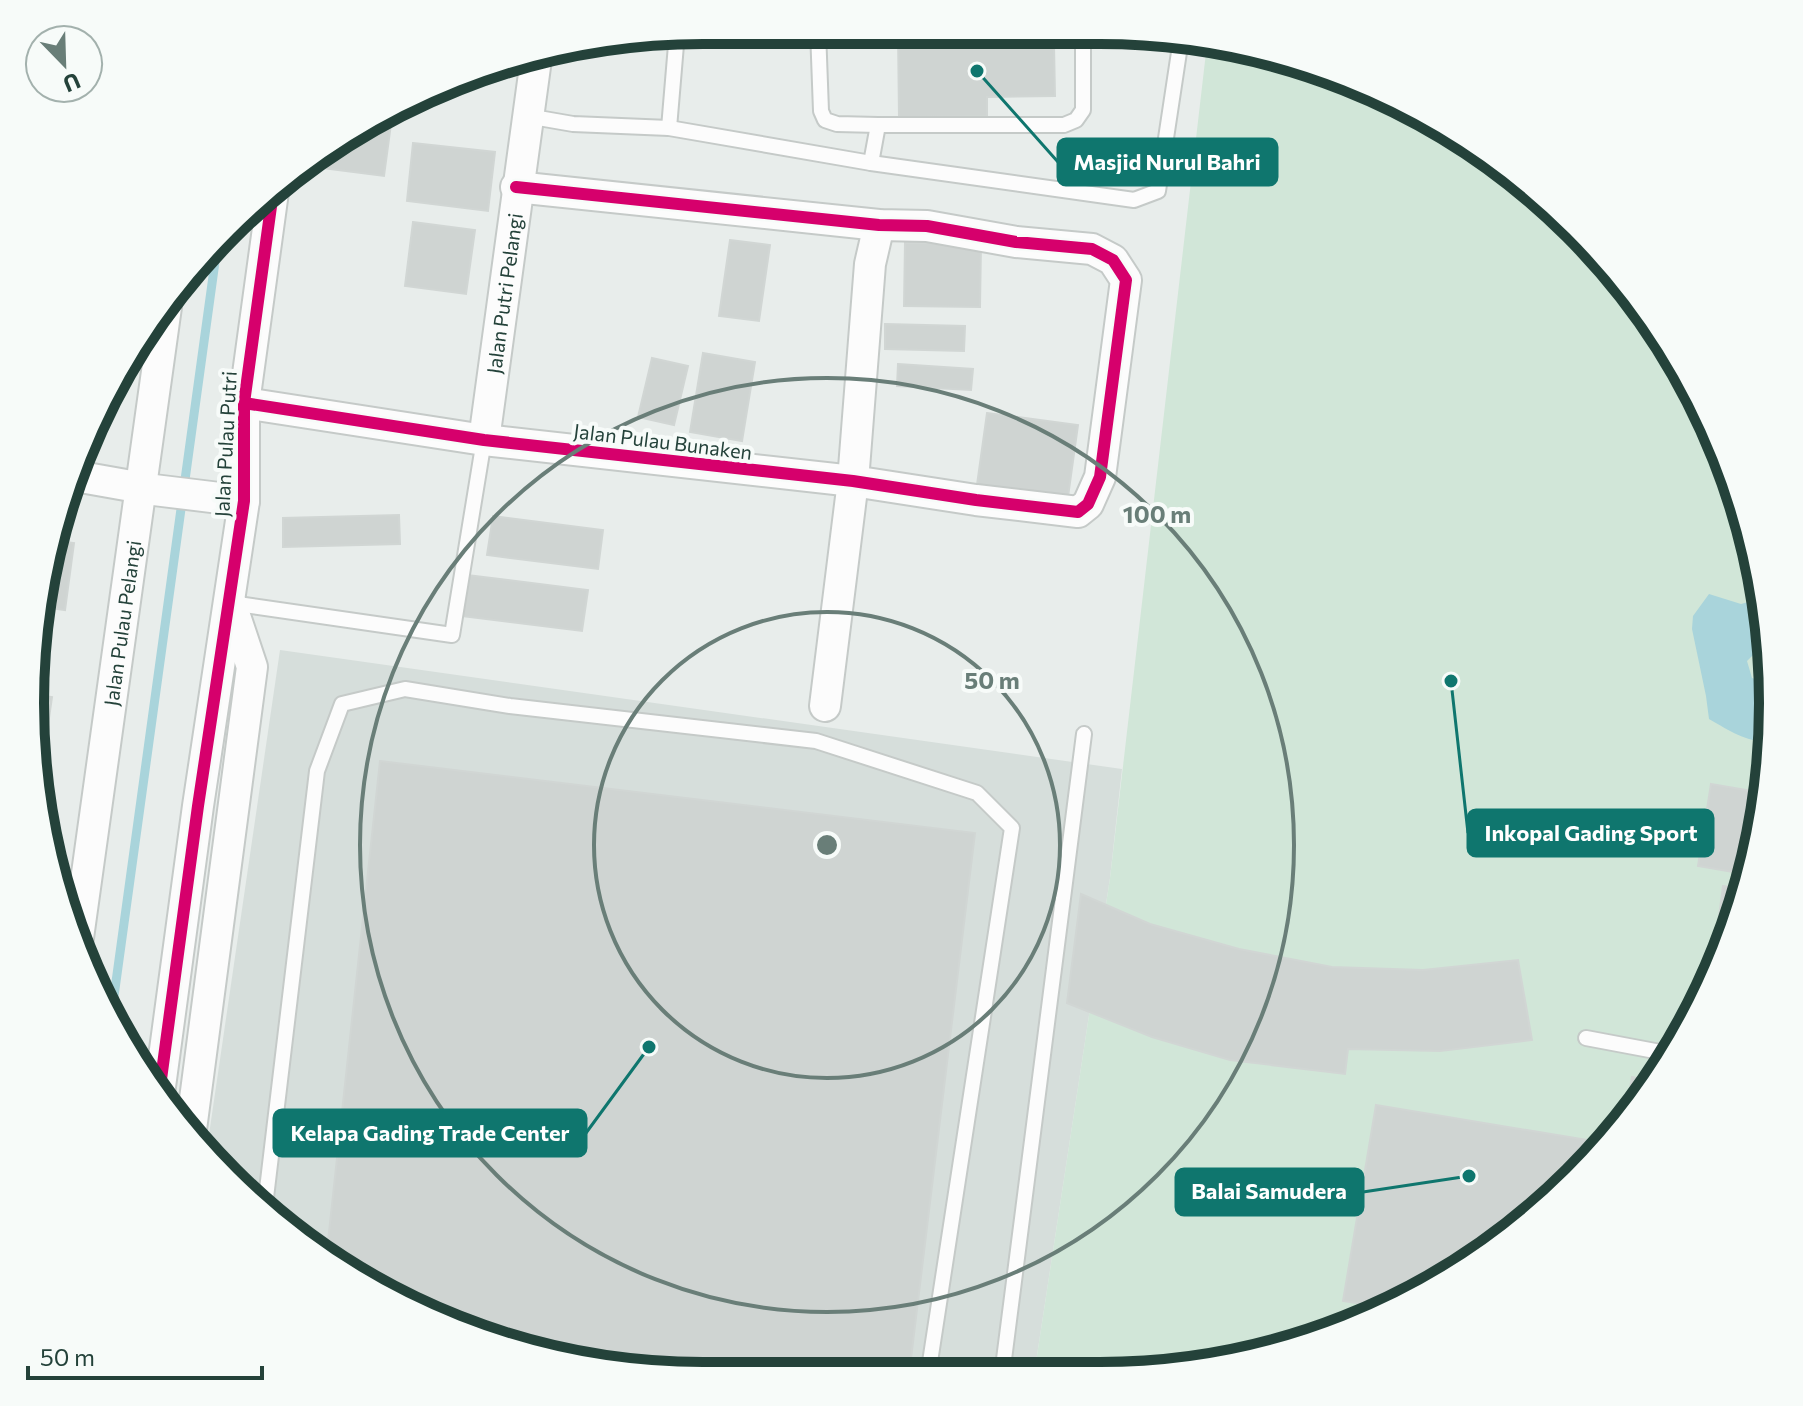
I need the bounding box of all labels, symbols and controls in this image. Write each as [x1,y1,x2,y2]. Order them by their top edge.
north arrow [24,24,104,104]
text: U [59,67,85,98]
callout: Masjid Nurul Bahri [1058,139,1277,185]
text: Masjid Nurul Bahri [1073,148,1261,175]
street label: Jalan Putri Pelangi [481,212,527,375]
street label: Jalan Pulau Putri [209,370,241,518]
street label: Jalan Pulau Bunaken [572,418,754,464]
text: 100 m [1123,499,1191,528]
street label: Jalan Pulau Pelangi [98,539,145,708]
text: 50 m [964,665,1020,694]
callout: Inkopal Gading Sport [1468,810,1713,856]
text: Inkopal Gading Sport [1484,819,1698,846]
centre of rings [813,831,841,859]
callout: Kelapa Gading Trade Center [274,1110,586,1156]
text: Kelapa Gading Trade Center [290,1119,570,1146]
callout: Balai Samudera [1176,1169,1363,1215]
text: Balai Samudera [1191,1177,1347,1204]
scale bar [28,1330,262,1380]
text: 50 m [40,1342,95,1371]

